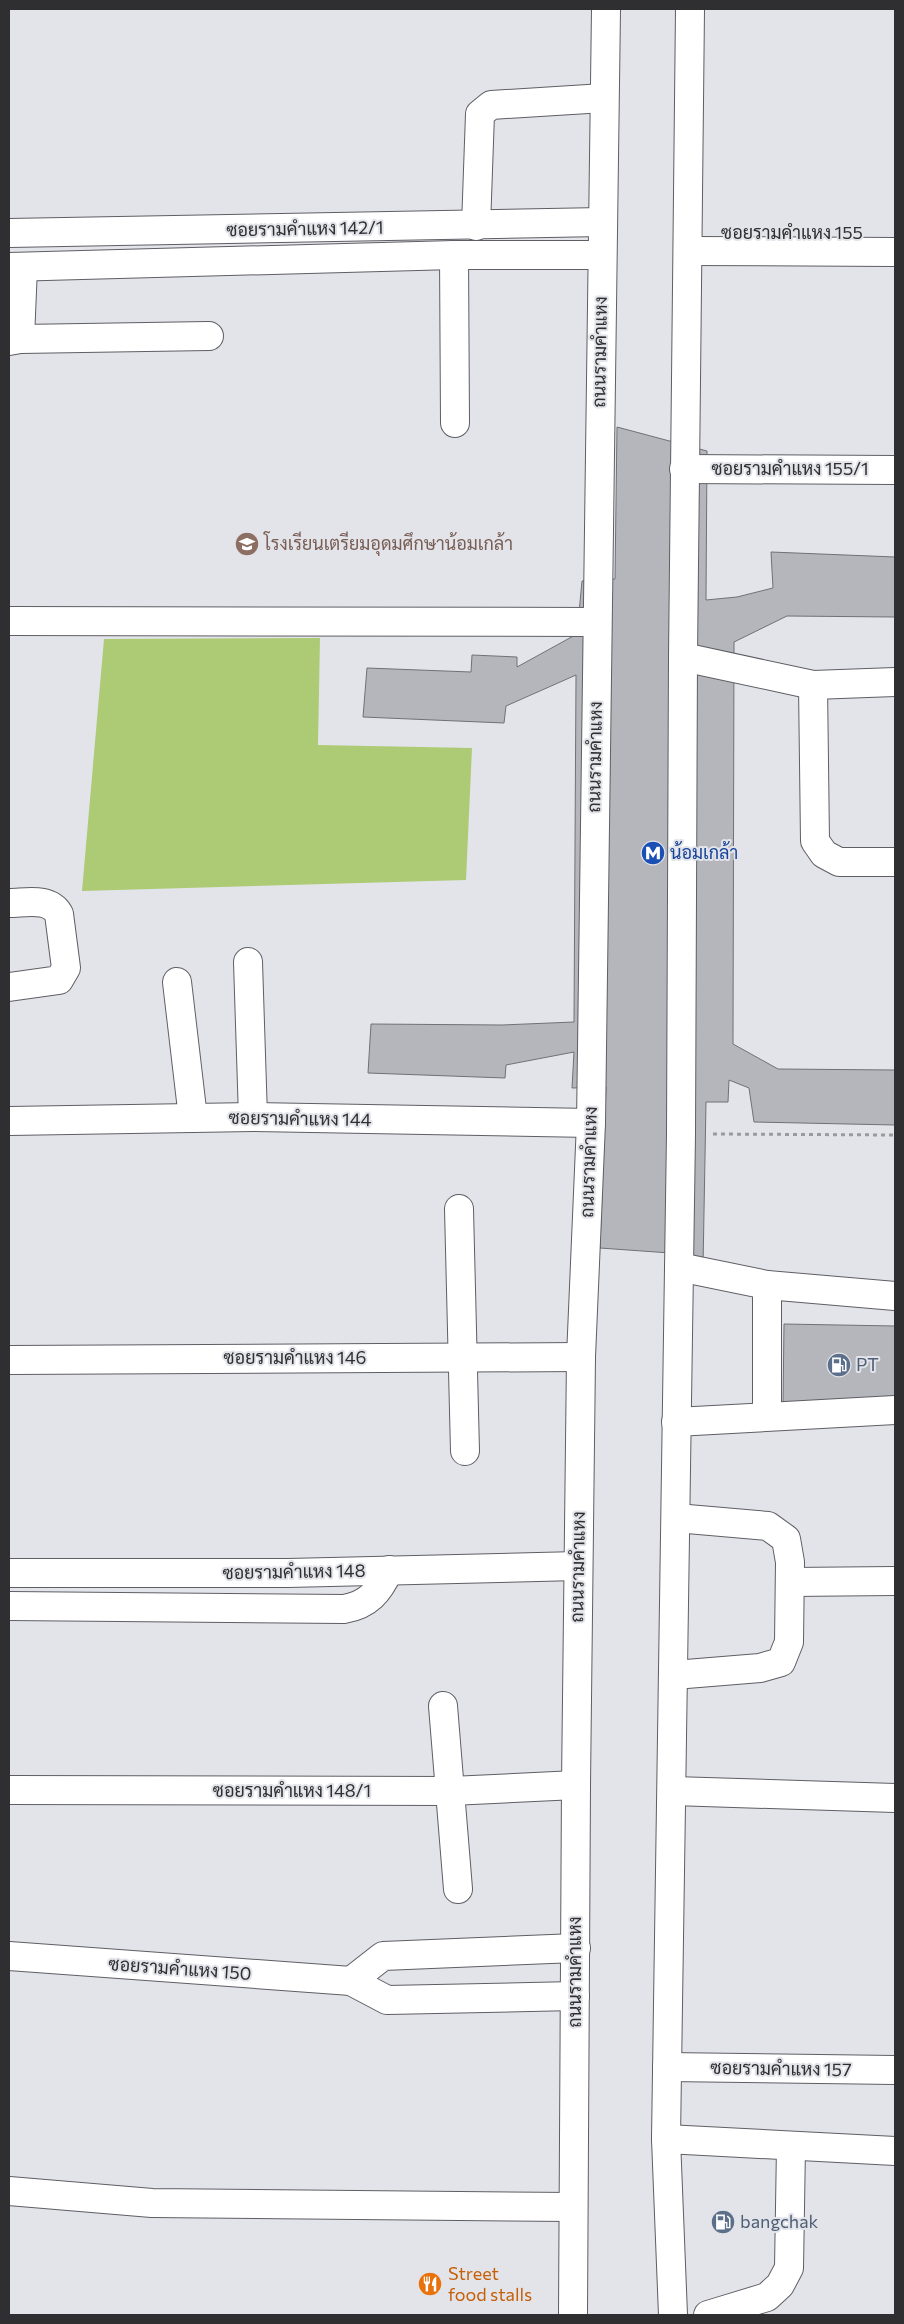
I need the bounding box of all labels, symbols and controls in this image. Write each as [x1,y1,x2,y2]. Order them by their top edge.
street label: ซอยรามคำแหง 142/1 [226,216,384,240]
street label: ซอยรามคำแหง 155 [721,221,863,243]
street label: ถนนรามคำแหง [587,296,611,408]
street label: ซอยรามคำแหง 155/1 [711,457,869,479]
school or university icon: โรงเรียนเตรียมอุดมศึกษาน้อมเกล้า [234,531,260,557]
place label: โรงเรียนเตรียมอุดมศึกษาน้อมเกล้า [263,531,513,556]
street label: ถนนรามคำแหง [582,701,606,813]
metro station icon: น้อมเกล้า [640,840,666,866]
place label: น้อมเกล้า [670,841,738,863]
street label: ซอยรามคำแหง 144 [228,1106,372,1130]
street label: ถนนรามคำแหง [575,1106,601,1218]
street label: ซอยรามคำแหง 146 [224,1346,366,1368]
fuel station icon: PT [826,1352,852,1378]
place label: PT [856,1353,879,1375]
street label: ถนนรามคำแหง [565,1511,589,1623]
street label: ซอยรามคำแหง 148 [222,1559,366,1583]
street label: ซอยรามคำแหง 148/1 [213,1779,371,1801]
street label: ถนนรามคำแหง [563,1916,585,2028]
street label: ซอยรามคำแหง 150 [108,1952,252,1984]
street label: ซอยรามคำแหง 157 [710,2056,852,2080]
fuel station icon: bangchak [710,2209,736,2235]
place label: bangchak [740,2210,819,2232]
place label: Street food stalls [448,2262,532,2305]
restaurant icon: Street food stalls [417,2271,443,2297]

